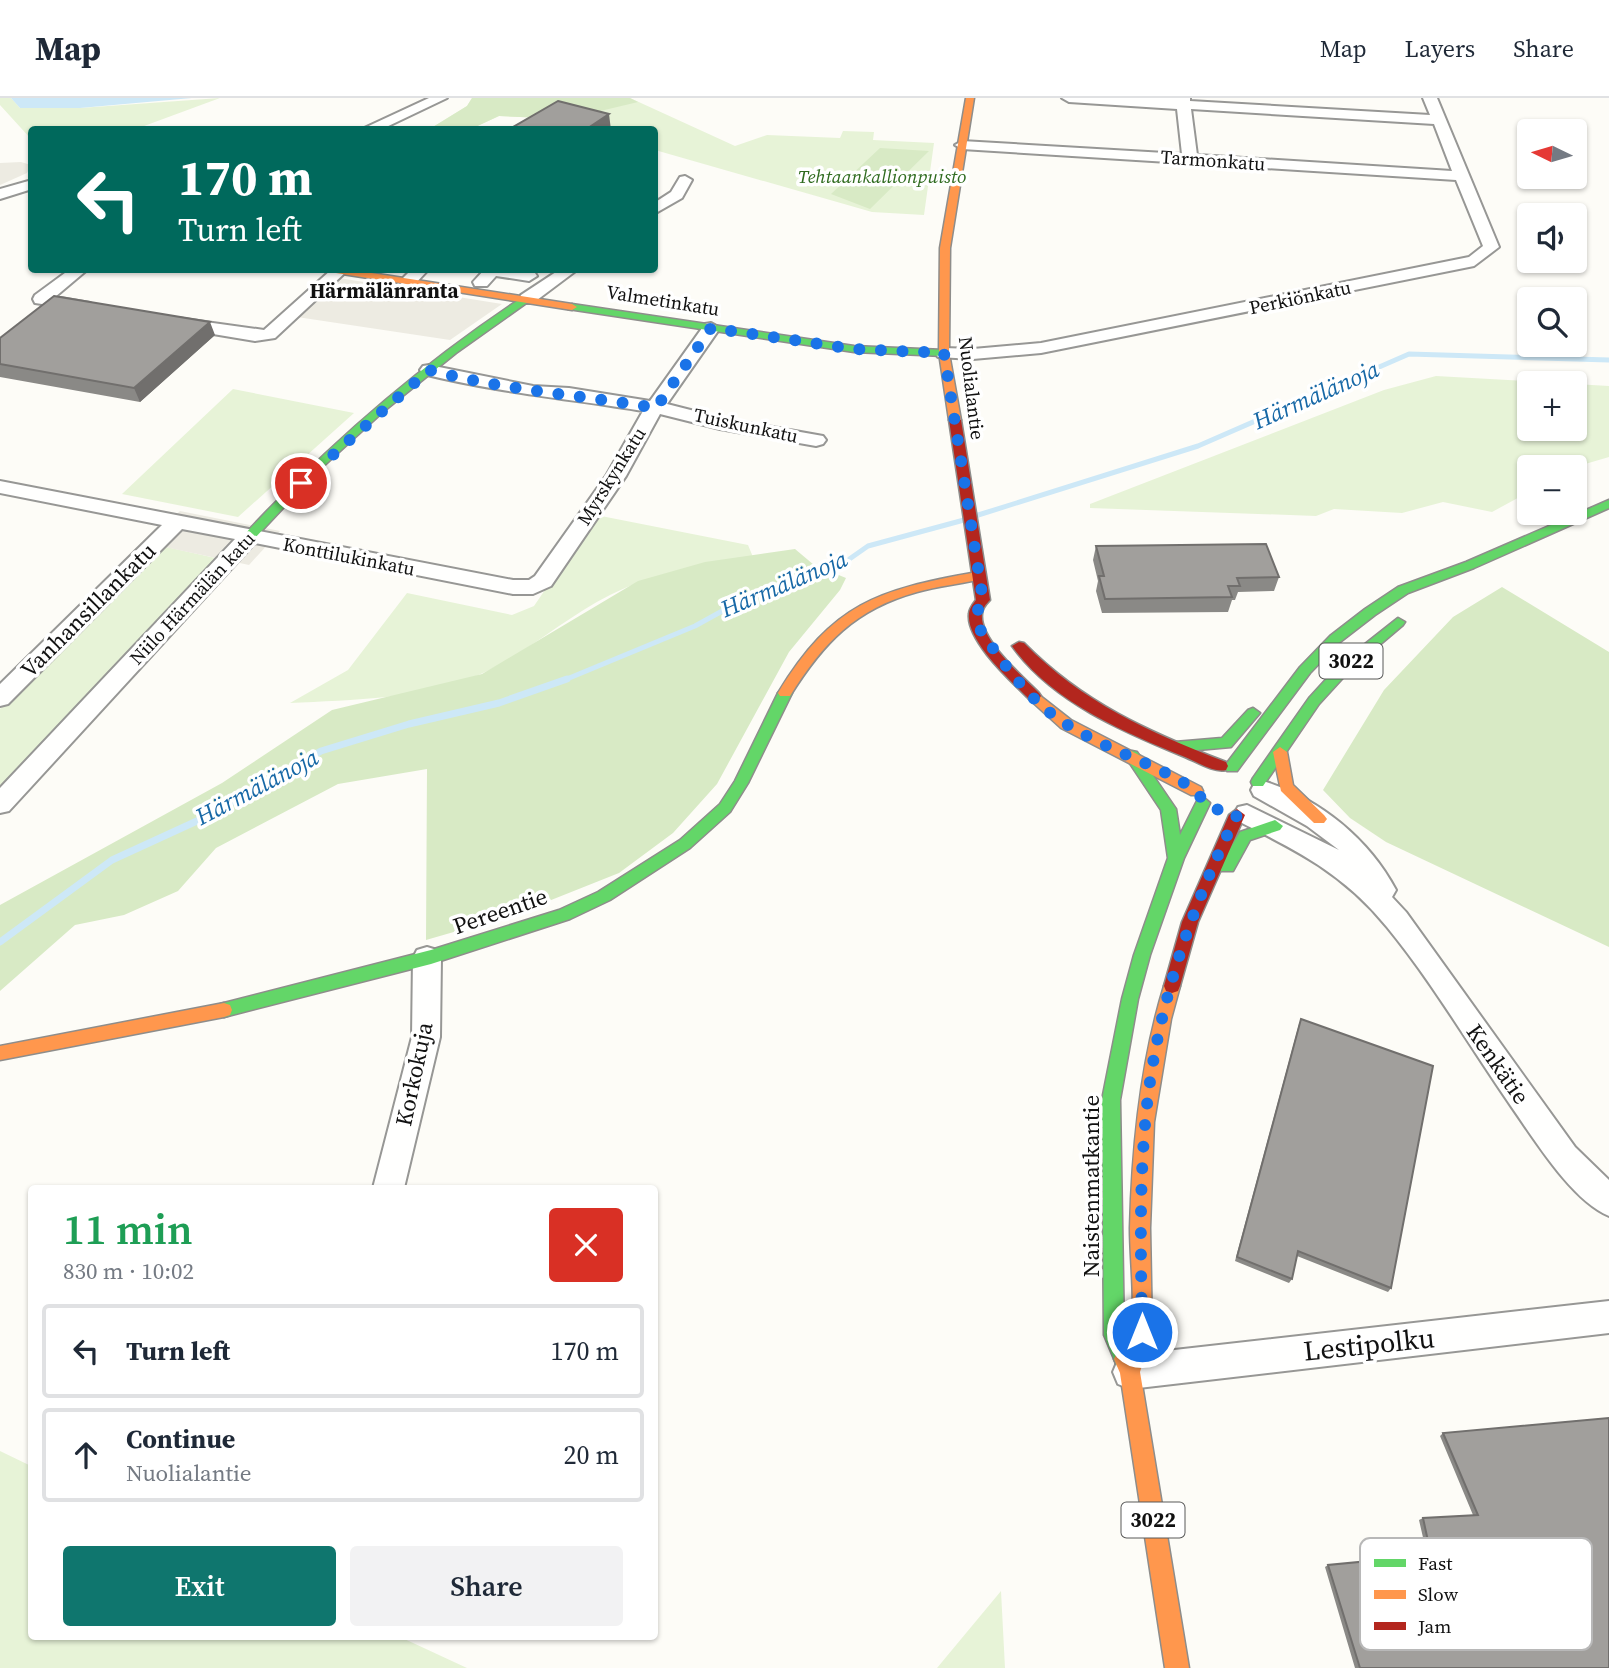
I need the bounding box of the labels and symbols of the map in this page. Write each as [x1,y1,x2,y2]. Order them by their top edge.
north arrow [1517,119,1587,189]
street label: Tarmonkatu [1160,143,1266,177]
park label: Tehtaankallionpuisto [798,163,966,189]
street label: Perkiönkatu [1247,274,1353,320]
district label: Härmälänranta [309,276,459,305]
street label: Valmetinkatu [605,278,721,322]
street label: Nuolialantie [953,335,991,441]
water label: Härmälänoja [1246,352,1385,438]
street label: Tuiskunkatu [691,401,801,449]
street label: Myrskynkatu [571,422,651,530]
pin [271,453,331,513]
street label: Niilo Härmälän katu [123,526,261,670]
street label: Konttilukinkatu [281,530,417,582]
street label: Vanhansillankatu [13,535,163,685]
water label: Härmälänoja [714,542,853,626]
road number: 3022 [1320,644,1382,678]
water label: Härmälänoja [188,740,325,833]
street label: Pereentie [449,880,551,942]
street label: Kenkätie [1459,1018,1537,1110]
street label: Korkokuja [387,1019,441,1129]
street label: Naistenmatkantie [1075,1095,1107,1277]
position arrow [1105,1295,1179,1369]
street label: Lestipolku [1302,1318,1436,1370]
road number: 3022 [1122,1502,1184,1538]
legend [1360,1538,1592,1650]
text: Fast [1418,1550,1453,1576]
text: Slow [1418,1581,1459,1607]
text: Jam [1417,1613,1451,1639]

